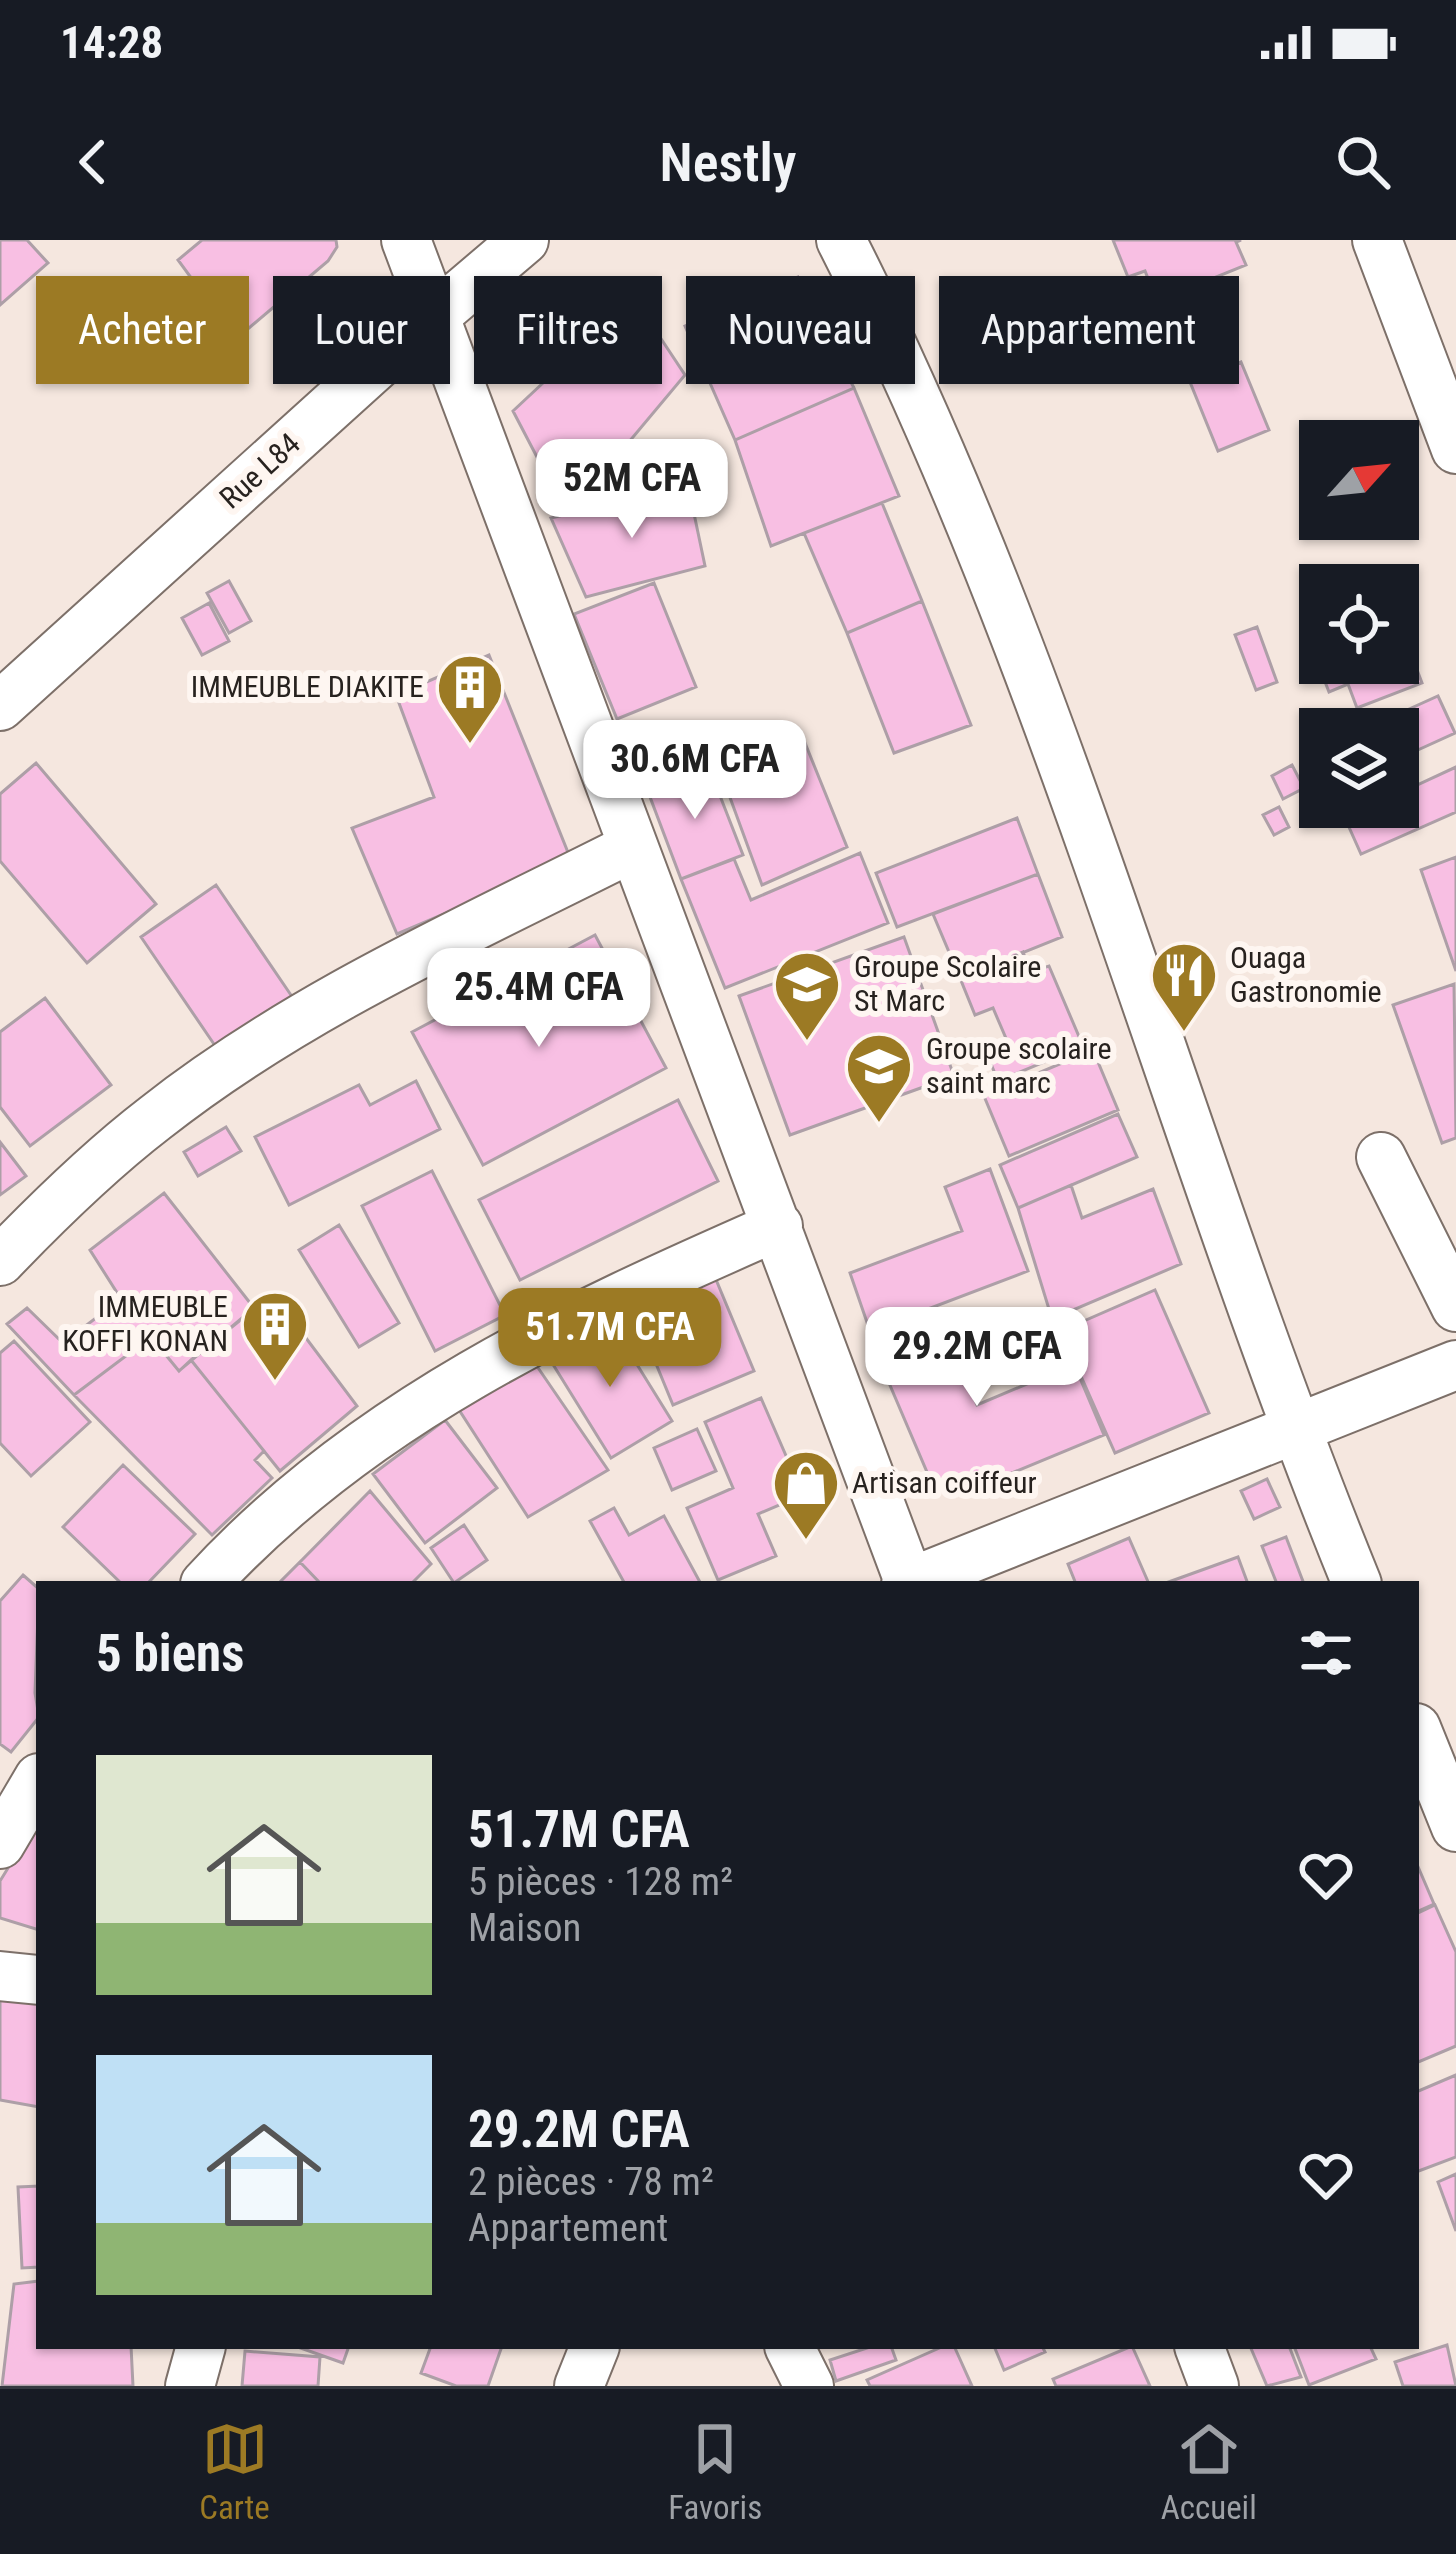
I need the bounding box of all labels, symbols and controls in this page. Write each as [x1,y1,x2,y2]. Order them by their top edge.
text: 14:28 [60,16,163,69]
icon: back [60,129,126,195]
icon: search [1330,129,1396,195]
text: Nestly [660,131,796,194]
chip: Acheter [36,276,249,384]
chip: Louer [273,276,450,384]
chip: Filtres [474,276,662,384]
chip: Nouveau [686,276,915,384]
chip: Appartement [939,276,1239,384]
north arrow [1299,420,1419,540]
map controls [1299,420,1419,828]
street label: Rue L84 [213,426,307,516]
pin: 52M CFA [521,439,743,541]
text: 52M CFA [563,455,701,501]
button: locate [1299,564,1419,684]
building icon: IMMEUBLE DIAKITE [435,652,505,746]
place label: IMMEUBLE DIAKITE [191,669,424,704]
button: layers [1299,708,1419,828]
pin: 30.6M CFA [558,720,832,822]
text: 30.6M CFA [610,736,780,782]
restaurant icon: Ouaga Gastronomie [1149,940,1219,1034]
place label: Ouaga Gastronomie [1230,940,1382,1009]
pin: 25.4M CFA [402,948,676,1050]
school or university icon: Groupe Scolaire St Marc [772,949,842,1043]
place label: Groupe Scolaire St Marc [854,949,1041,1018]
text: 25.4M CFA [454,964,624,1010]
school or university icon: Groupe scolaire saint marc [844,1031,914,1125]
place label: Groupe scolaire saint marc [926,1031,1112,1100]
pin: 51.7M CFA [473,1288,747,1390]
place label: IMMEUBLE KOFFI KONAN [62,1289,228,1358]
building icon: IMMEUBLE KOFFI KONAN [240,1289,310,1383]
text: 51.7M CFA [525,1304,695,1350]
pin: 29.2M CFA [840,1307,1114,1409]
text: 29.2M CFA [892,1323,1062,1369]
shop icon: Artisan coiffeur [771,1448,841,1542]
place label: Artisan coiffeur [852,1465,1037,1500]
icon: filters [1293,1620,1359,1686]
text: 5 biens [96,1624,244,1683]
text: 51.7M CFA [468,1800,690,1859]
icon: home [192,1803,336,1947]
icon: heart [1293,1842,1359,1908]
text: 5 pièces · 128 m² [468,1859,733,1905]
text: Maison [468,1905,581,1951]
text: 29.2M CFA [468,2100,690,2159]
icon: home [192,2103,336,2247]
icon: heart [1293,2142,1359,2208]
text: 2 pièces · 78 m² [468,2159,714,2205]
text: Appartement [468,2205,668,2251]
tab: Carte [199,2416,270,2527]
tab: Favoris [668,2416,762,2527]
tab: Accueil [1161,2416,1257,2527]

